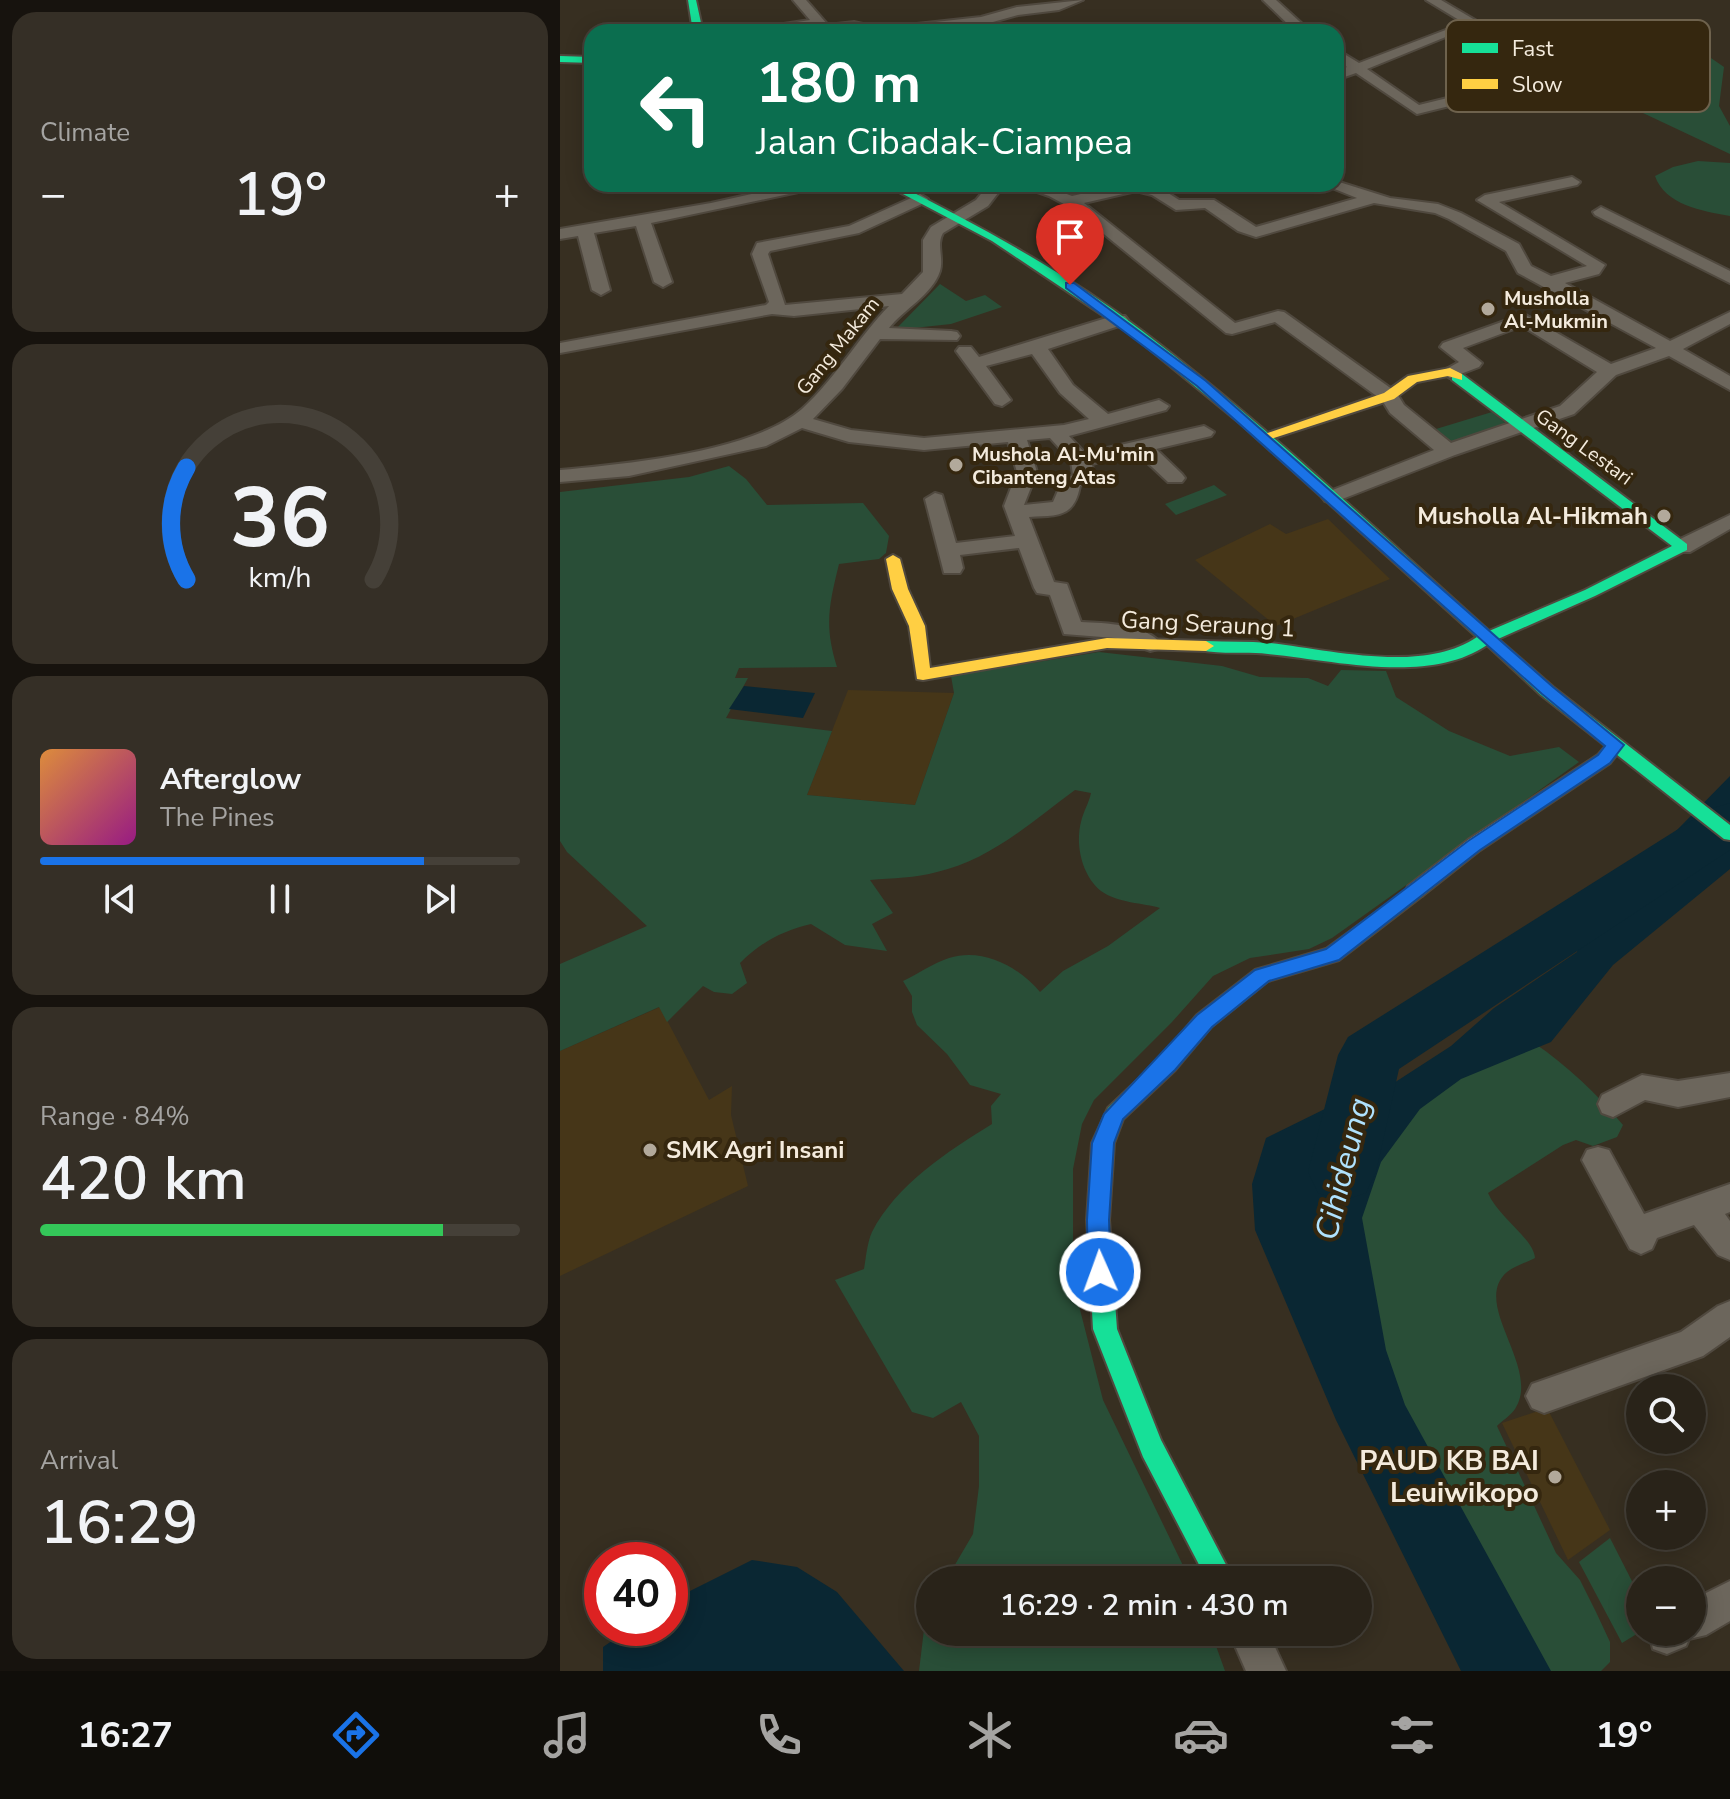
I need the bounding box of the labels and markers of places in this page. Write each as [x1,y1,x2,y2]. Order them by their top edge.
pin [1036,203,1104,285]
place label: Musholla Al-Mukmin [1504,285,1608,335]
marker: Musholla Al-Mukmin [1479,300,1497,318]
place label: Mushola Al-Mu'min Cibanteng Atas [972,441,1155,491]
marker: Mushola Al-Mu'min Cibanteng Atas [947,456,965,474]
place label: Musholla Al-Hikmah [1417,500,1648,532]
marker: Musholla Al-Hikmah [1655,507,1673,525]
place label: SMK Agri Insani [666,1134,844,1166]
marker: SMK Agri Insani [641,1141,659,1159]
place label: PAUD KB BAI Leuiwikopo [1359,1442,1539,1512]
marker: PAUD KB BAI Leuiwikopo [1546,1468,1564,1486]

